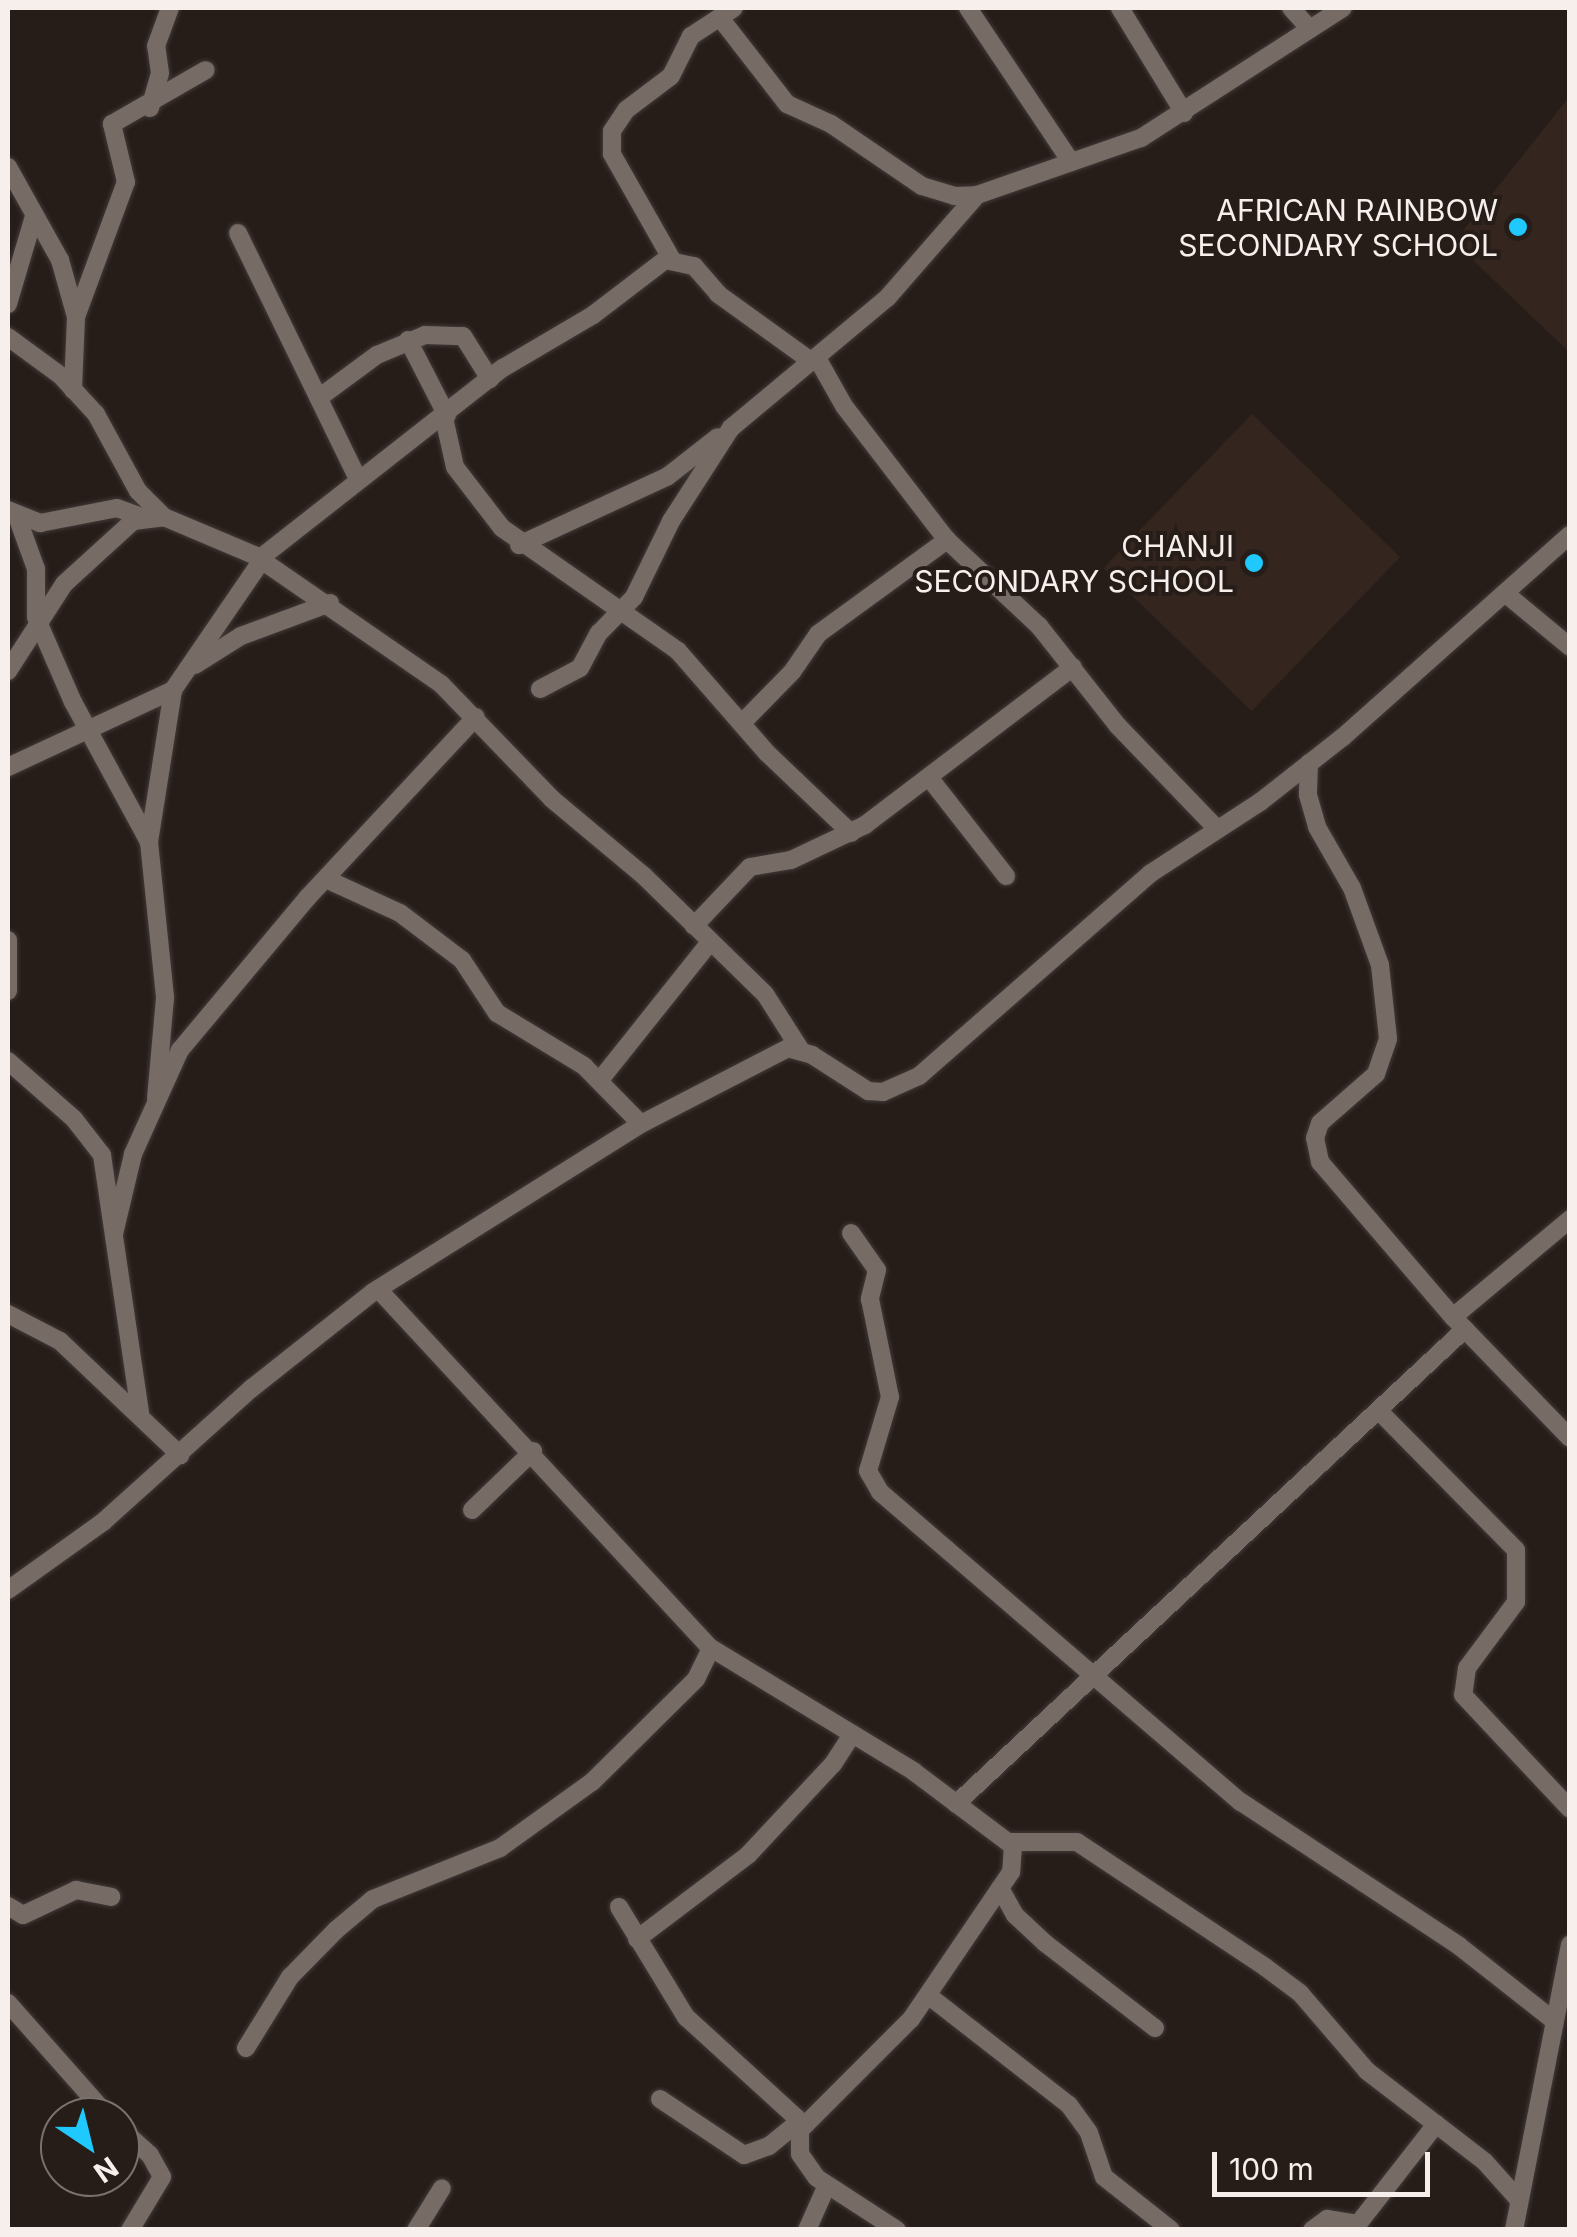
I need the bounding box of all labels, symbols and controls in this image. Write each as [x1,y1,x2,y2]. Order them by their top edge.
place label: AFRICAN RAINBOW SECONDARY SCHOOL [1178,192,1498,262]
marker: AFRICAN RAINBOW SECONDARY SCHOOL [1507,216,1529,238]
place label: CHANJI SECONDARY SCHOOL [914,528,1234,598]
marker: CHANJI SECONDARY SCHOOL [1243,552,1265,574]
north arrow [40,2097,140,2197]
scale bar [1217,2132,1434,2194]
text: N [88,2150,125,2190]
text: 100 m [1229,2151,1314,2187]

